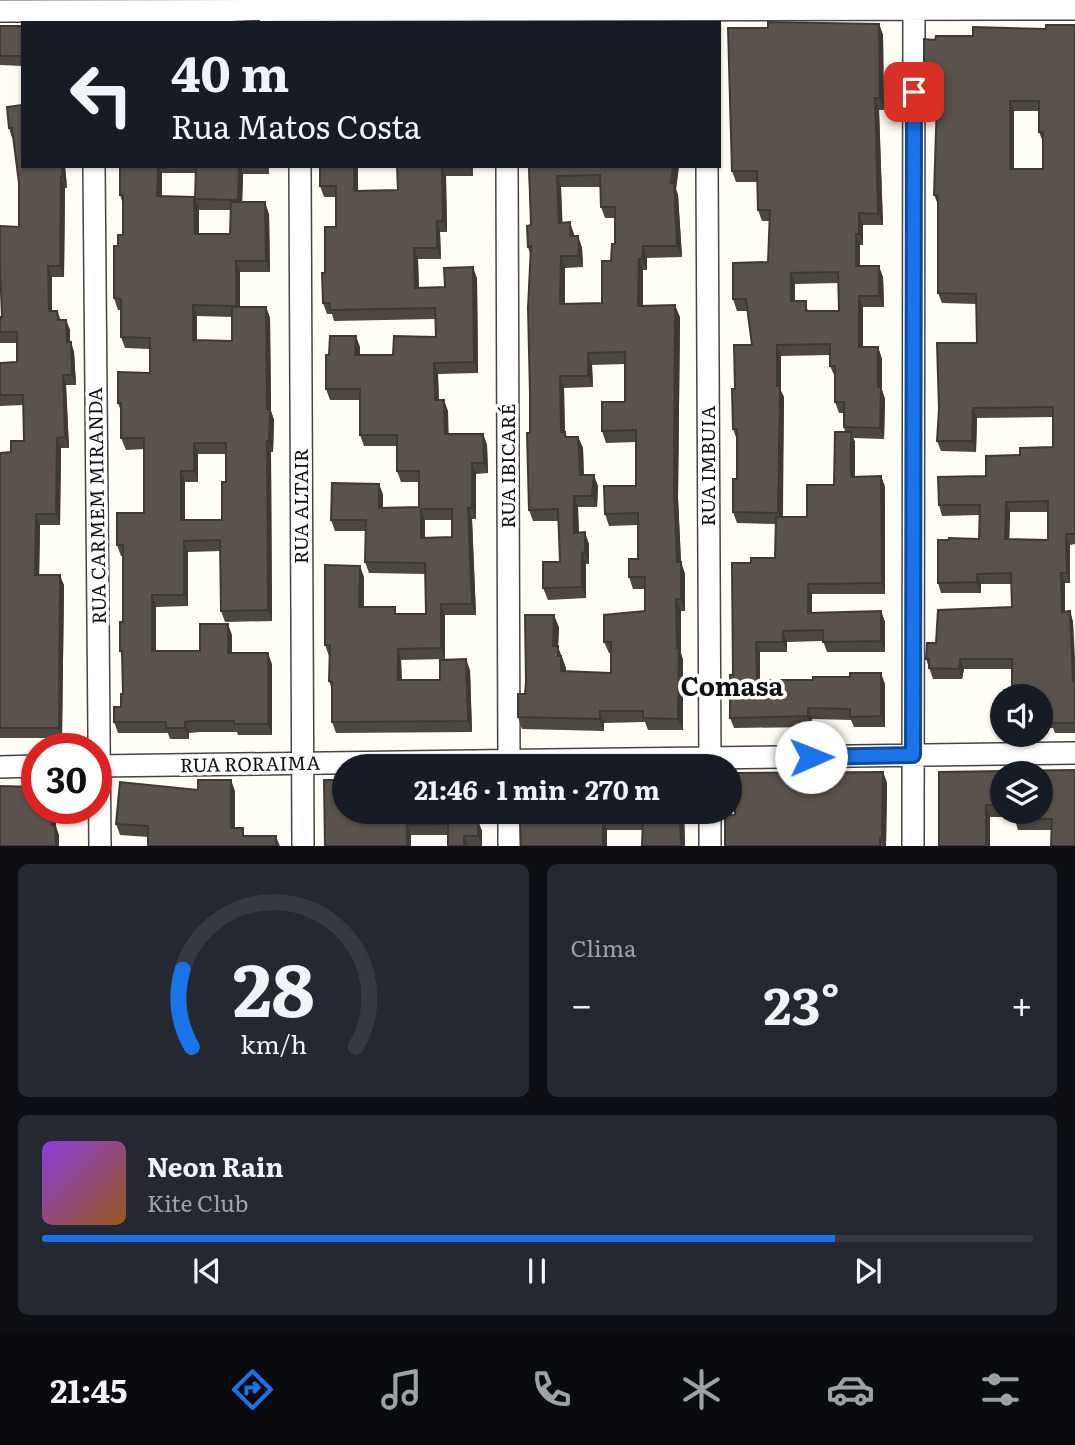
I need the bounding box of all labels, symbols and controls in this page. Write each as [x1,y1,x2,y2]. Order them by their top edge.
text: 40 m [171,34,289,107]
icon: left [56,49,147,140]
pin [884,62,944,122]
icon: arrive [895,73,933,111]
text: Rua Matos Costa [171,101,421,149]
street label: RUA CARMEM MIRANDA [80,387,112,625]
street label: RUA IBICARÉ [493,403,521,529]
street label: RUA IMBUIA [693,406,721,526]
street label: RUA ALTAIR [286,448,314,564]
district label: Comasa [681,665,784,704]
map controls [990,684,1053,824]
button: sound [990,684,1053,747]
position arrow [774,720,848,794]
speed limit sign: 30 [21,733,112,824]
street label: RUA RORAIMA [180,748,320,778]
button: layers [990,761,1053,824]
text: 21:46 · 1 min · 270 m [414,769,660,808]
text: Clima [571,930,636,964]
text: 28 [232,931,314,1039]
text: 23° [764,964,840,1041]
text: − [571,974,593,1031]
text: + [1011,974,1033,1031]
text: km/h [240,1024,307,1061]
text: Neon Rain [147,1146,284,1185]
text: Kite Club [147,1185,248,1219]
icon: previous [188,1252,226,1290]
icon: pause [518,1252,556,1290]
icon: next [849,1252,887,1290]
text: 21:45 [50,1365,127,1413]
icon: directions [228,1365,277,1414]
icon: music [377,1365,426,1414]
icon: phone [527,1365,576,1414]
icon: climate [677,1365,726,1414]
icon: car [826,1365,875,1414]
icon: filters [976,1365,1025,1414]

